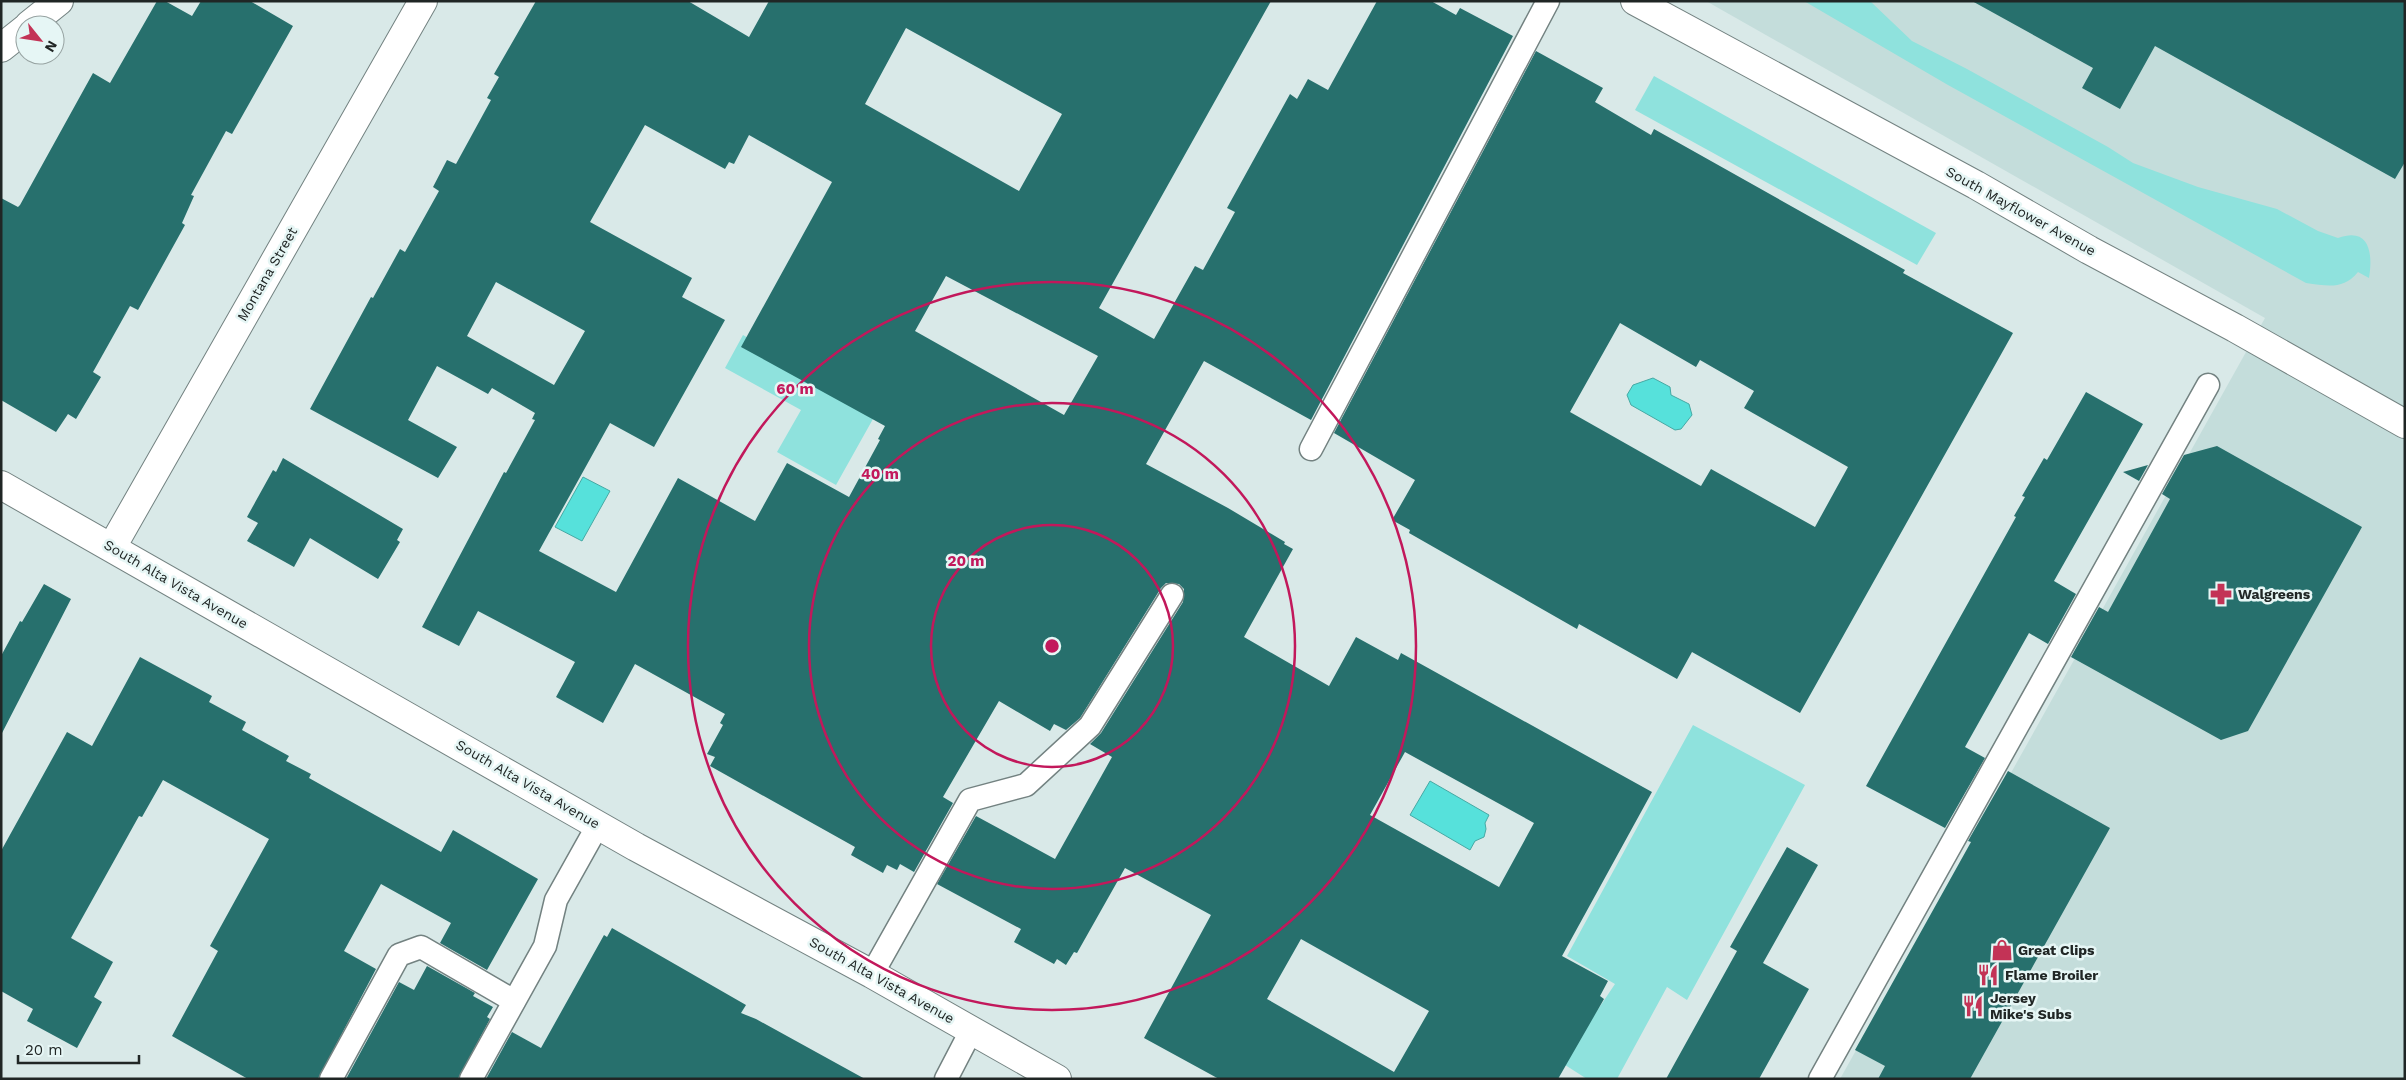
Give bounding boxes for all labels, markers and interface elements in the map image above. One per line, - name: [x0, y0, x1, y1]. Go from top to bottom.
- north arrow: [15, 15, 65, 65]
- text: N: [42, 38, 61, 55]
- street label: South Mayflower Avenue: [1943, 163, 2099, 259]
- street label: Montana Street: [234, 224, 300, 324]
- text: 60 m: [776, 380, 814, 398]
- text: 40 m: [861, 465, 899, 483]
- street label: South Alta Vista Avenue: [101, 536, 251, 632]
- text: 20 m: [947, 552, 985, 570]
- pharmacy icon: Walgreens: [2208, 581, 2234, 607]
- place label: Walgreens: [2238, 586, 2311, 602]
- centre of rings: [1043, 637, 1061, 655]
- street label: South Alta Vista Avenue: [453, 736, 603, 832]
- street label: South Alta Vista Avenue: [807, 933, 957, 1027]
- shop icon: Great Clips: [1989, 937, 2015, 963]
- place label: Great Clips: [2018, 942, 2095, 958]
- restaurant icon: Flame Broiler: [1975, 962, 2001, 988]
- place label: Flame Broiler: [2005, 967, 2098, 983]
- place label: Jersey Mike's Subs: [1990, 990, 2072, 1022]
- restaurant icon: Jersey Mike's Subs: [1960, 993, 1986, 1019]
- scale bar: [18, 1032, 139, 1064]
- text: 20 m: [25, 1041, 63, 1059]

